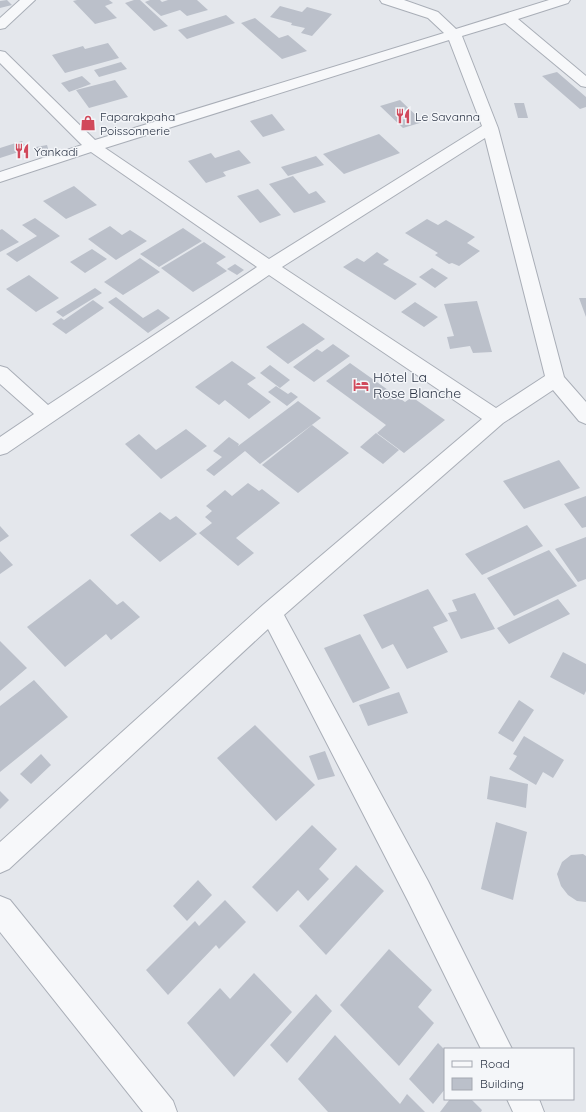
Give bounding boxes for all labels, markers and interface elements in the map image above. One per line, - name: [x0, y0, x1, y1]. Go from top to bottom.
- restaurant icon: Le Savanna: [394, 107, 412, 125]
- place label: Faparakpaha Poissonnerie: [100, 109, 175, 138]
- place label: Le Savanna: [415, 109, 480, 124]
- shop icon: Faparakpaha Poissonnerie: [79, 114, 97, 132]
- restaurant icon: Yankadi: [13, 142, 31, 160]
- place label: Yankadi: [34, 144, 78, 159]
- place label: Hôtel La Rose Blanche: [373, 368, 461, 402]
- hotel icon: Hôtel La Rose Blanche: [352, 376, 370, 394]
- legend: [444, 1048, 574, 1100]
- text: Road: [480, 1056, 510, 1071]
- text: Building: [480, 1076, 524, 1091]

